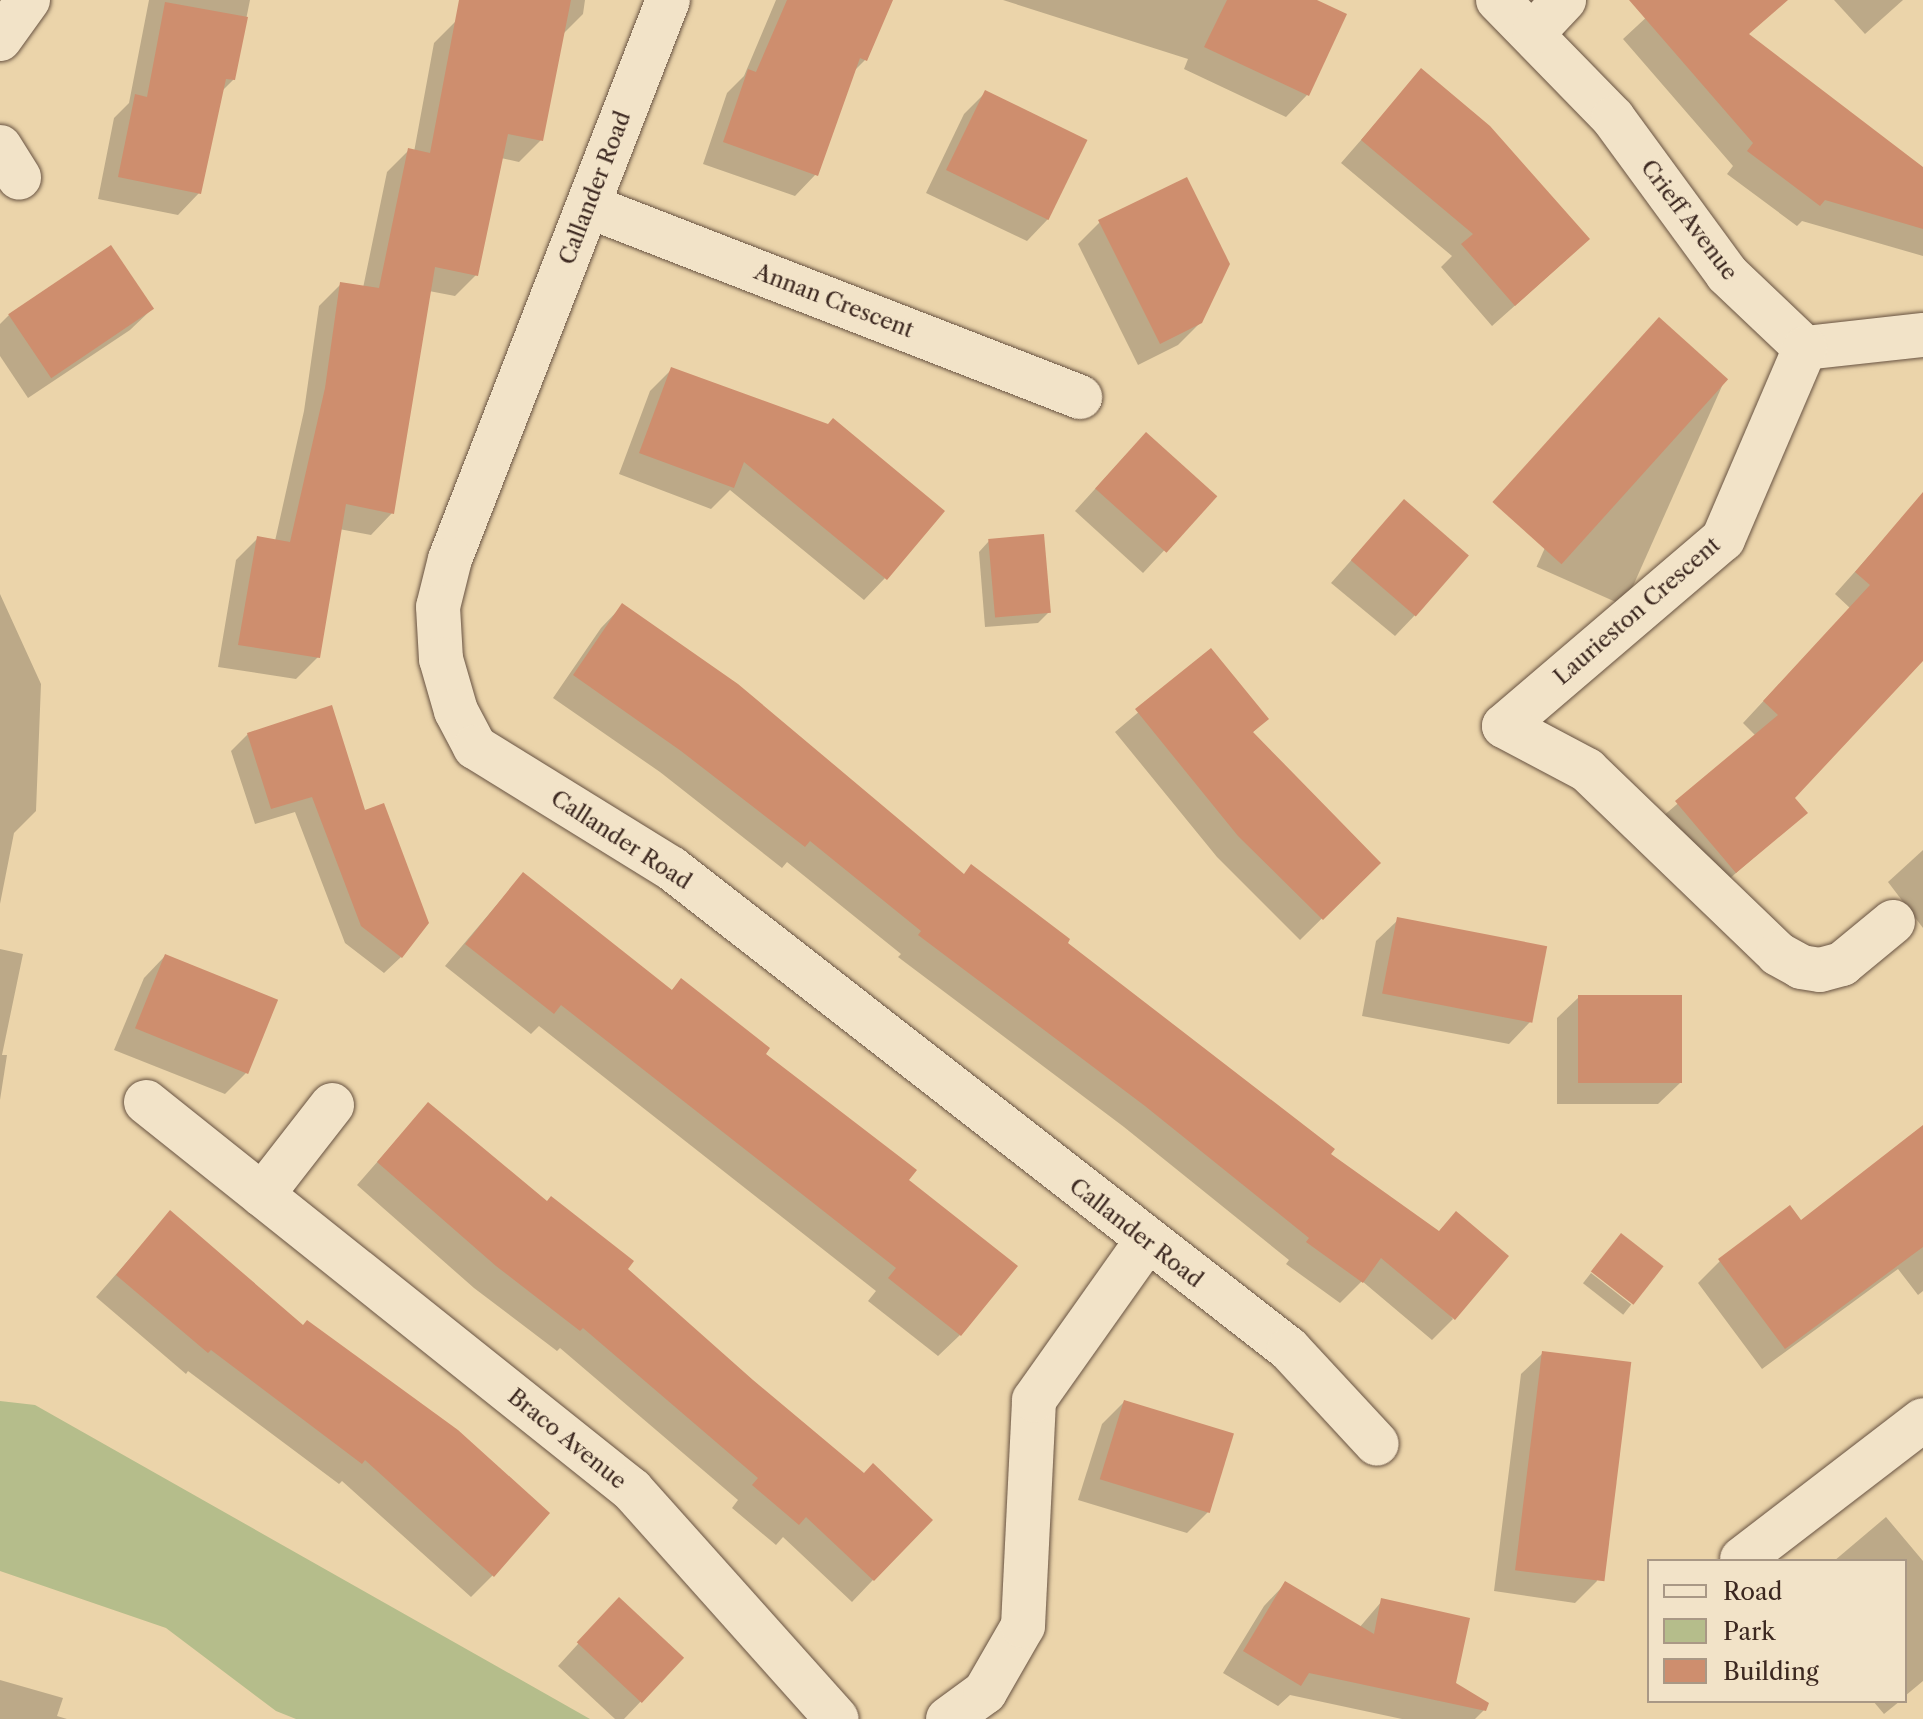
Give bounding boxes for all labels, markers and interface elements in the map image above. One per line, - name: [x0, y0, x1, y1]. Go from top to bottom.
- street label: Callander Road: [554, 108, 636, 268]
- street label: Crieff Avenue: [1635, 154, 1743, 286]
- street label: Annan Crescent: [751, 259, 917, 343]
- street label: Laurieston Crescent: [1549, 532, 1725, 690]
- street label: Callander Road: [546, 785, 696, 895]
- street label: Callander Road: [1064, 1173, 1208, 1293]
- street label: Braco Avenue: [502, 1383, 632, 1495]
- legend: [1647, 1559, 1907, 1703]
- text: Road: [1723, 1577, 1782, 1606]
- text: Park: [1723, 1617, 1775, 1646]
- text: Building: [1723, 1657, 1819, 1686]

